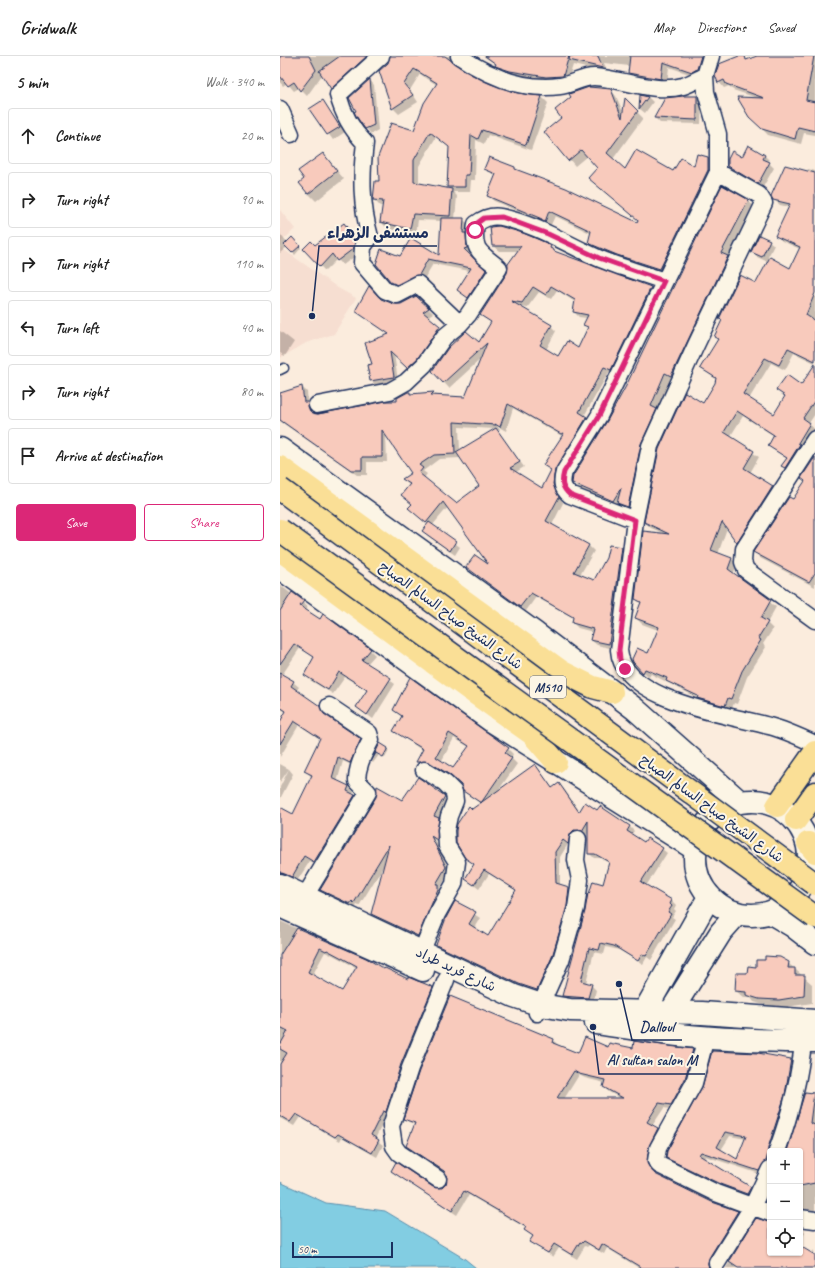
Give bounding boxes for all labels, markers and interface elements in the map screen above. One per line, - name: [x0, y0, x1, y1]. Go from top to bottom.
- text: Gridwalk: [20, 16, 76, 40]
- text: Map: [654, 19, 675, 36]
- text: Directions: [697, 19, 746, 36]
- text: Saved: [768, 19, 795, 36]
- text: 5 min: [16, 72, 48, 93]
- text: Walk · 340 m: [205, 74, 264, 90]
- icon: ahead: [17, 125, 39, 147]
- text: Continue: [55, 127, 100, 146]
- text: 20 m: [241, 128, 263, 144]
- icon: right: [17, 189, 39, 211]
- text: Turn right: [55, 191, 108, 210]
- text: 90 m: [241, 192, 263, 208]
- callout: مستشفى الزهراء: [319, 219, 437, 246]
- route start: [466, 221, 484, 239]
- text: مستشفى الزهراء: [327, 224, 429, 243]
- icon: right: [17, 253, 39, 275]
- text: Turn right: [55, 255, 108, 274]
- text: 110 m: [235, 256, 263, 272]
- icon: left: [17, 317, 39, 339]
- text: Turn left: [55, 319, 98, 338]
- text: 40 m: [241, 320, 263, 336]
- icon: right: [17, 381, 39, 403]
- text: Turn right: [55, 383, 108, 402]
- text: 80 m: [241, 384, 263, 400]
- icon: arrive: [17, 445, 39, 467]
- text: Arrive at destination: [55, 447, 162, 466]
- button: Save: [16, 504, 136, 541]
- button: Share: [144, 504, 264, 541]
- street label: شارع الشيخ صباح السالم الصباح: [375, 558, 526, 675]
- route end: [616, 660, 634, 678]
- road number: M510: [530, 676, 566, 698]
- street label: شارع الشيخ صباح السالم الصباح: [636, 751, 787, 868]
- street label: شارع فريد طراد: [413, 944, 498, 996]
- callout: Dalloul: [632, 1013, 682, 1040]
- text: Dalloul: [640, 1018, 678, 1037]
- callout: Al sultan salon M: [599, 1047, 705, 1074]
- text: Al sultan salon M: [607, 1051, 699, 1070]
- map controls: [767, 1148, 803, 1256]
- button: +: [767, 1148, 803, 1184]
- button: −: [767, 1184, 803, 1220]
- button: locate: [767, 1220, 803, 1256]
- scale bar: [292, 1240, 393, 1259]
- text: 50 m: [298, 1242, 317, 1256]

